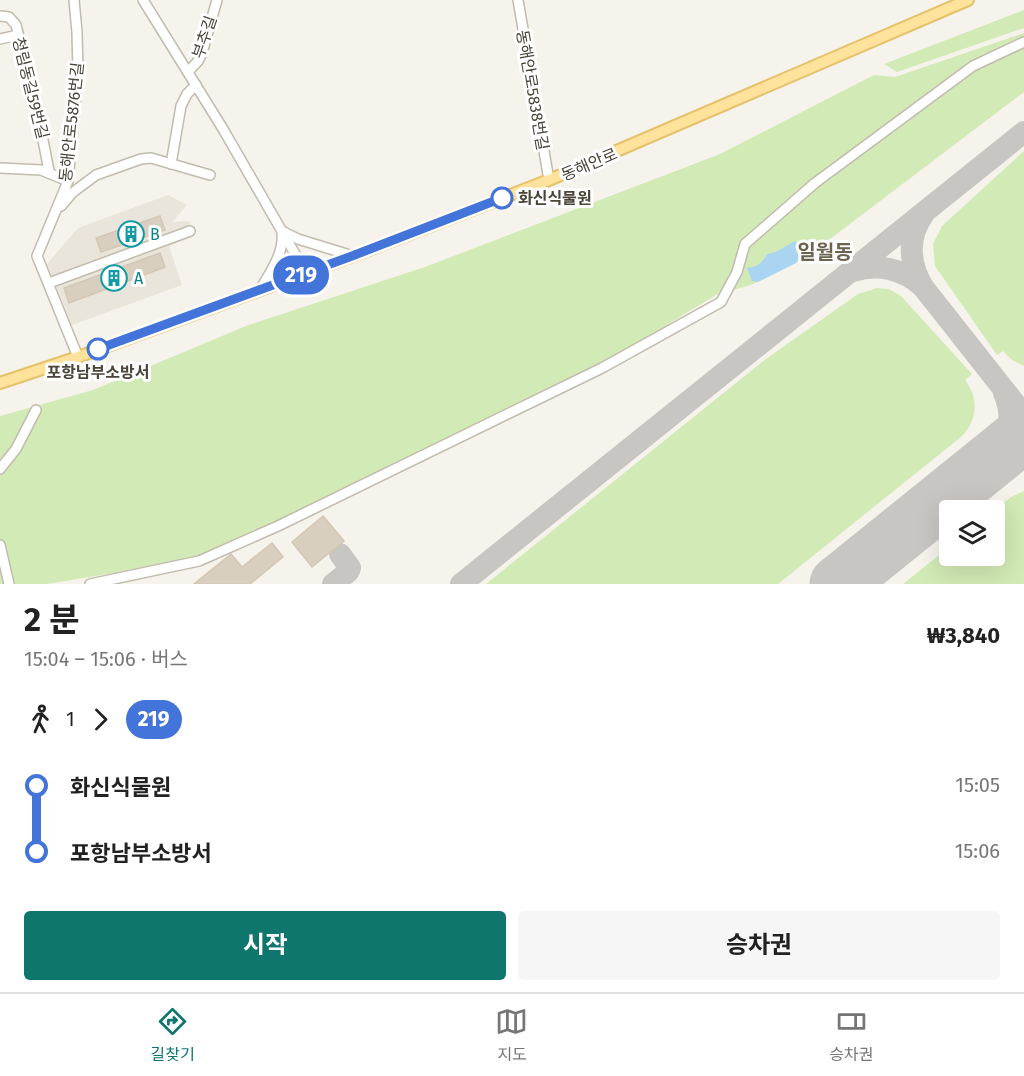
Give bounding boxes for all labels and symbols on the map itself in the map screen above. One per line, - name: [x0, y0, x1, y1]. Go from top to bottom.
- street label: 부추길: [188, 13, 221, 61]
- street label: 동해안로5838번길: [513, 28, 552, 152]
- street label: 청림동길59번길: [9, 35, 52, 141]
- street label: 동해안로5876번길: [56, 61, 87, 183]
- street label: 동해안로: [558, 144, 620, 185]
- marker: 화신식물원: [491, 187, 513, 209]
- place label: 화신식물원: [518, 189, 592, 208]
- building icon: B: [116, 219, 146, 249]
- place label: B: [150, 225, 160, 244]
- district label: 일월동: [797, 240, 853, 264]
- line badge: 219: [266, 256, 336, 294]
- building icon: A: [99, 263, 129, 293]
- place label: A: [134, 269, 144, 288]
- marker: 포항남부소방서: [87, 338, 109, 360]
- place label: 포항남부소방서: [46, 363, 150, 382]

